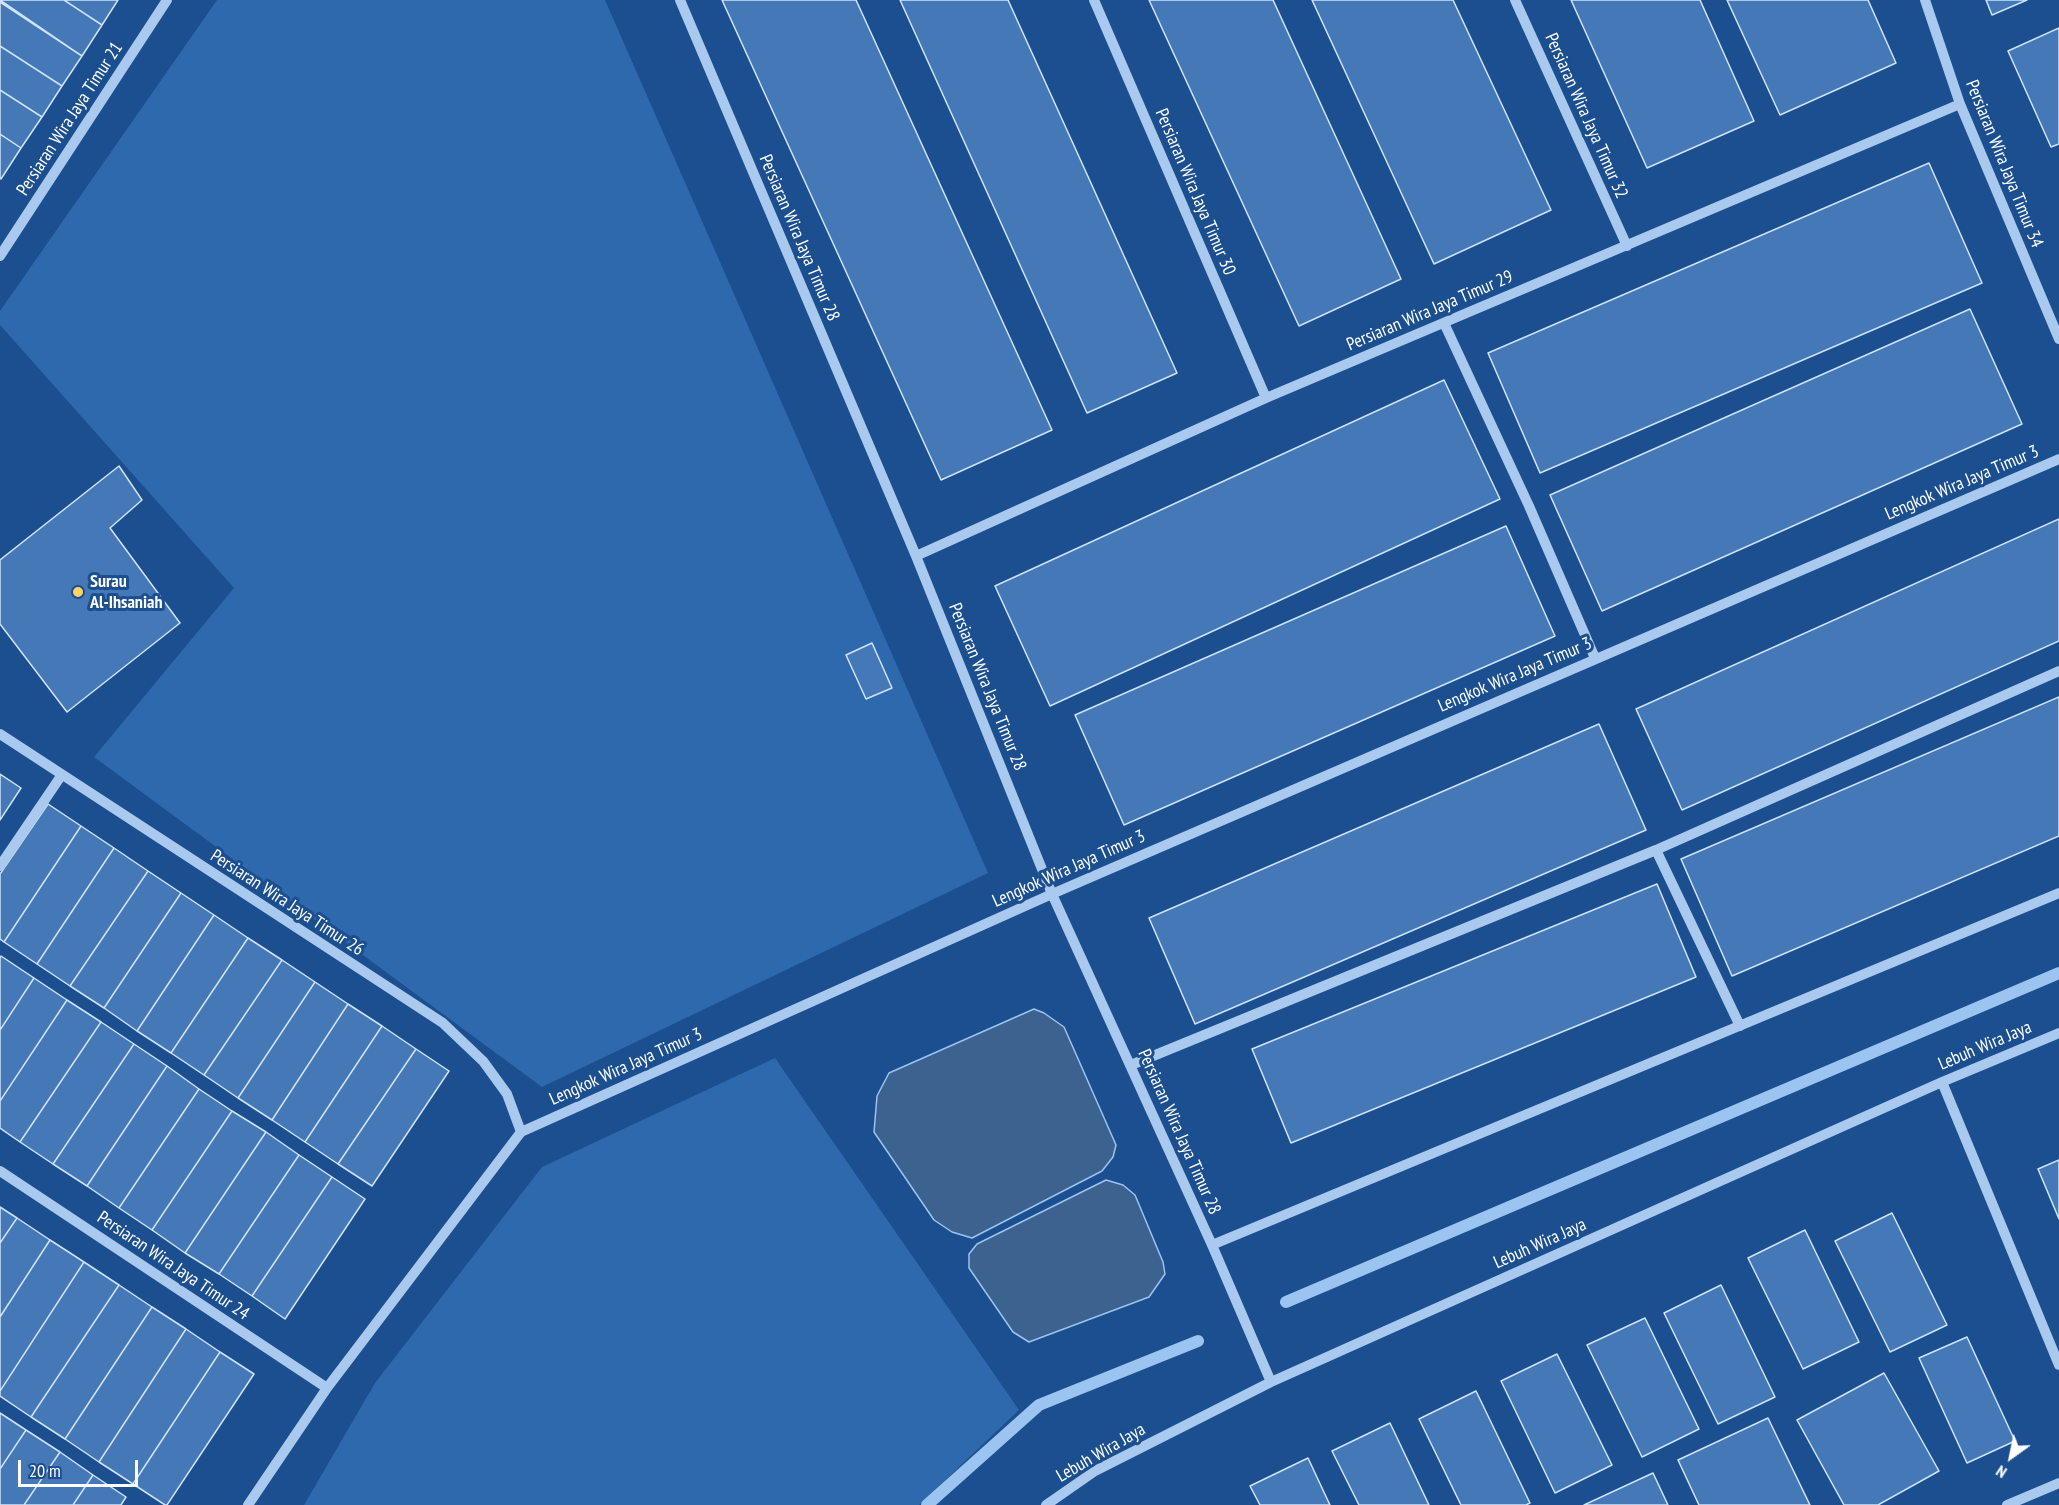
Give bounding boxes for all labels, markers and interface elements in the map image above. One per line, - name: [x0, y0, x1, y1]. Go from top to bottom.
- street label: Persiaran Wira Jaya Timur 32: [1540, 30, 1632, 202]
- street label: Persiaran Wira Jaya Timur 21: [12, 38, 128, 200]
- street label: Persiaran Wira Jaya Timur 34: [1961, 77, 2047, 251]
- street label: Persiaran Wira Jaya Timur 30: [1150, 106, 1240, 278]
- street label: Persiaran Wira Jaya Timur 28: [754, 152, 844, 324]
- street label: Persiaran Wira Jaya Timur 29: [1344, 266, 1516, 356]
- street label: Lengkok Wira Jaya Timur 3: [1882, 441, 2042, 525]
- place label: Surau Al-Ihsaniah: [90, 571, 163, 614]
- marker: Surau Al-Ihsaniah: [71, 585, 85, 599]
- street label: Persiaran Wira Jaya Timur 28: [944, 600, 1030, 774]
- street label: Lengkok Wira Jaya Timur 3: [1435, 633, 1595, 717]
- street label: Lengkok Wira Jaya Timur 3: [989, 826, 1149, 912]
- street label: Persiaran Wira Jaya Timur 26: [206, 845, 368, 961]
- street label: Lebuh Wira Jaya: [1935, 1017, 2035, 1075]
- street label: Lengkok Wira Jaya Timur 3: [546, 1024, 706, 1110]
- street label: Persiaran Wira Jaya Timur 28: [1133, 1046, 1225, 1218]
- street label: Persiaran Wira Jaya Timur 24: [93, 1207, 253, 1325]
- street label: Lebuh Wira Jaya: [1490, 1214, 1590, 1274]
- street label: Lebuh Wira Jaya: [1053, 1419, 1149, 1487]
- north arrow: [1981, 1427, 2041, 1487]
- scale bar: [21, 1448, 141, 1486]
- text: 20 m: [29, 1459, 61, 1482]
- text: N: [1992, 1461, 2010, 1483]

